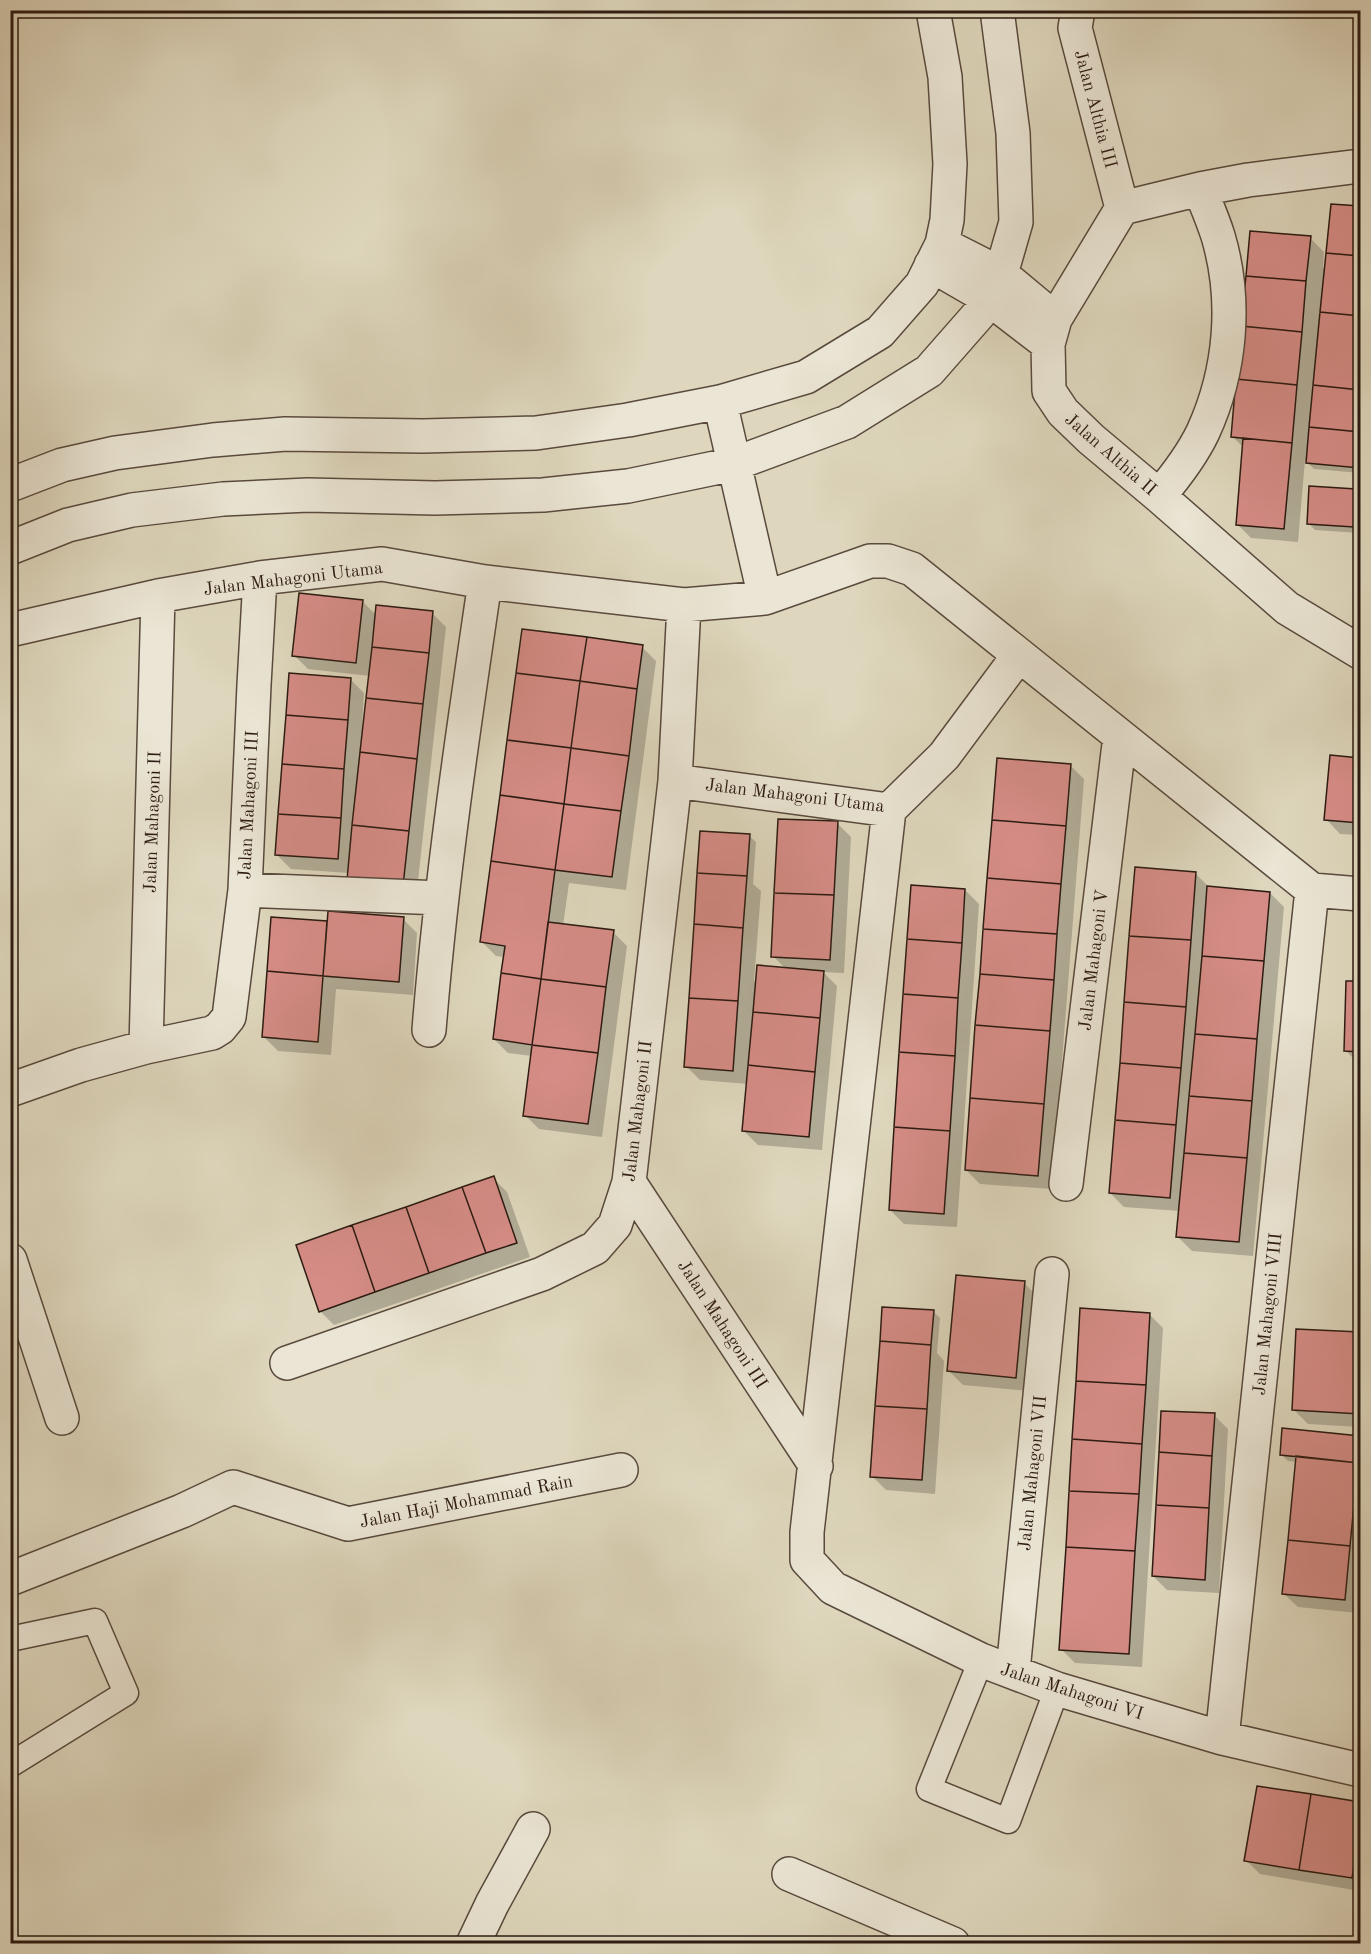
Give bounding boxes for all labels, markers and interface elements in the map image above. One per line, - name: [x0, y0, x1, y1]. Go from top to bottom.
- street label: Jalan Althia III: [1071, 48, 1120, 170]
- street label: Jalan Althia II: [1061, 410, 1160, 499]
- street label: Jalan Mahagoni Utama: [202, 559, 384, 599]
- street label: Jalan Mahagoni III: [236, 730, 262, 880]
- street label: Jalan Mahagoni II: [142, 751, 164, 893]
- street label: Jalan Mahagoni Utama: [704, 776, 886, 816]
- street label: Jalan Mahagoni V: [1076, 888, 1112, 1032]
- street label: Jalan Mahagoni II: [620, 1039, 656, 1183]
- street label: Jalan Mahagoni VIII: [1251, 1232, 1285, 1396]
- street label: Jalan Mahagoni III: [674, 1257, 770, 1392]
- street label: Jalan Mahagoni VII: [1016, 1395, 1050, 1552]
- street label: Jalan Haji Mohammad Rain: [358, 1472, 575, 1532]
- street label: Jalan Mahagoni VI: [998, 1660, 1145, 1724]

